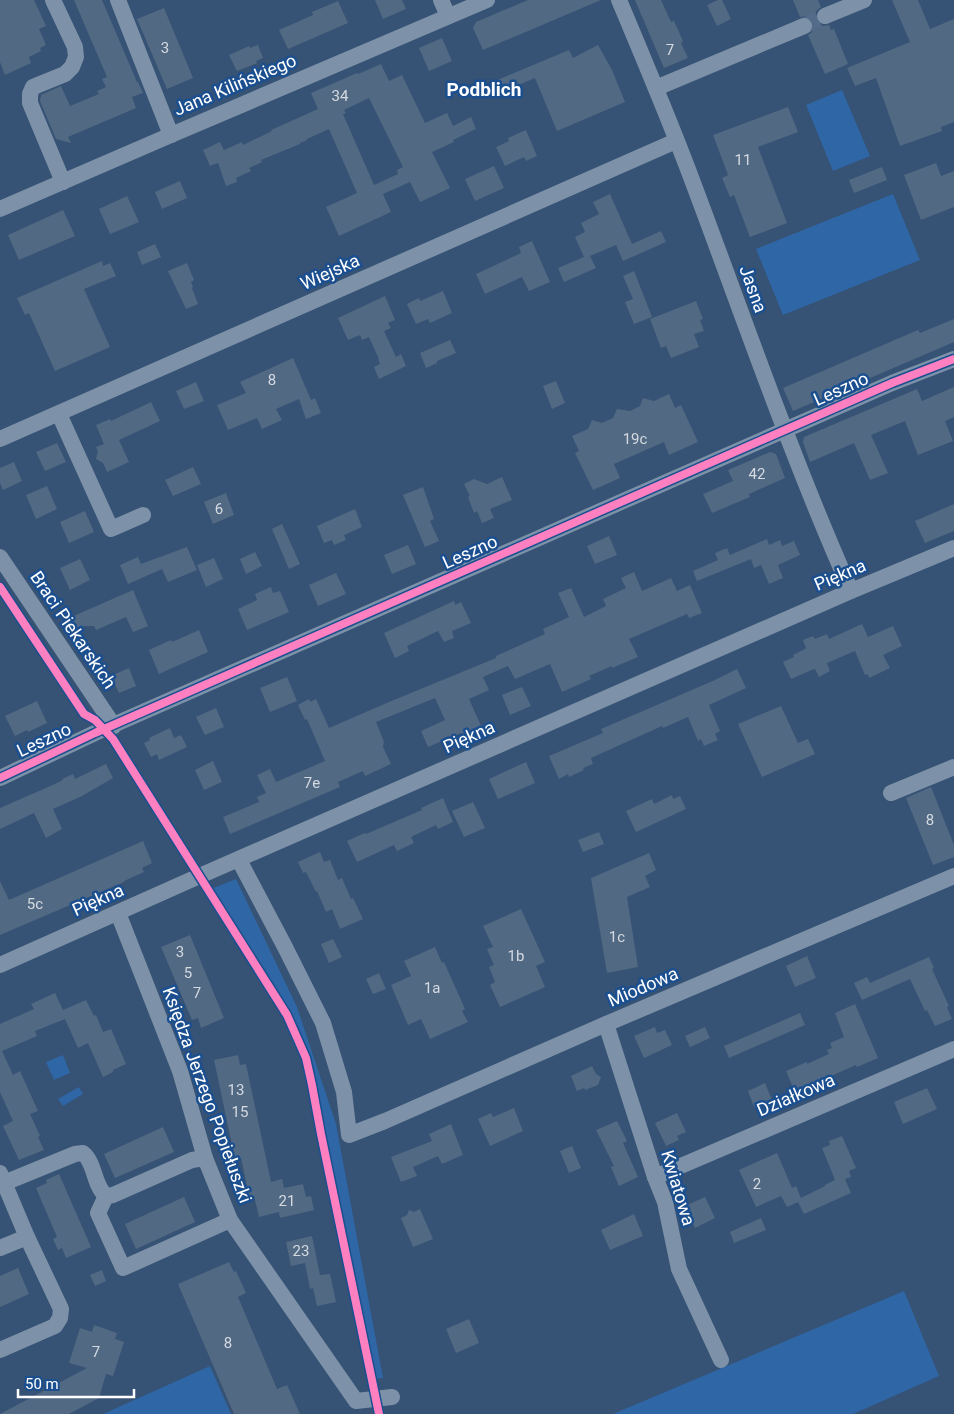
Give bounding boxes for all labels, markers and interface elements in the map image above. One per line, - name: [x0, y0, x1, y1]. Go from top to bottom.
- house number: 3: [161, 39, 169, 57]
- house number: 7: [666, 41, 674, 59]
- street label: Jana Kilińskiego: [170, 49, 299, 120]
- district label: Podblich: [447, 78, 521, 101]
- house number: 34: [332, 87, 349, 105]
- house number: 11: [735, 151, 751, 169]
- street label: Wiejska: [297, 249, 363, 294]
- street label: Jasna: [735, 262, 772, 315]
- street label: Leszno: [810, 367, 871, 410]
- house number: 8: [268, 371, 276, 389]
- house number: 19c: [623, 430, 648, 448]
- house number: 42: [749, 465, 765, 483]
- house number: 6: [215, 500, 223, 518]
- street label: Leszno: [439, 530, 500, 573]
- street label: Piękna: [811, 554, 869, 595]
- street label: Braci Piekarskich: [26, 567, 121, 693]
- street label: Piękna: [440, 716, 498, 757]
- street label: Leszno: [13, 718, 74, 761]
- house number: 7e: [304, 774, 320, 792]
- house number: 8: [926, 811, 934, 829]
- street label: Piękna: [69, 879, 127, 920]
- house number: 5c: [27, 895, 43, 913]
- house number: 1c: [609, 928, 625, 946]
- house number: 3: [176, 943, 184, 961]
- house number: 1b: [508, 947, 524, 965]
- street label: Miodowa: [605, 962, 681, 1011]
- house number: 5: [184, 964, 192, 982]
- house number: 1a: [424, 979, 440, 997]
- street label: Księdza Jerzego Popiełuszki: [159, 984, 256, 1206]
- house number: 7: [193, 984, 201, 1002]
- street label: Działkowa: [754, 1069, 838, 1120]
- house number: 13: [228, 1081, 244, 1099]
- house number: 15: [232, 1103, 248, 1121]
- street label: Kwiatowa: [657, 1148, 700, 1228]
- house number: 2: [753, 1175, 761, 1193]
- house number: 21: [279, 1192, 295, 1210]
- house number: 23: [293, 1242, 309, 1260]
- house number: 8: [224, 1334, 232, 1352]
- house number: 7: [92, 1343, 100, 1361]
- scale bar: [18, 1366, 134, 1398]
- text: 50 m: [25, 1375, 59, 1393]

